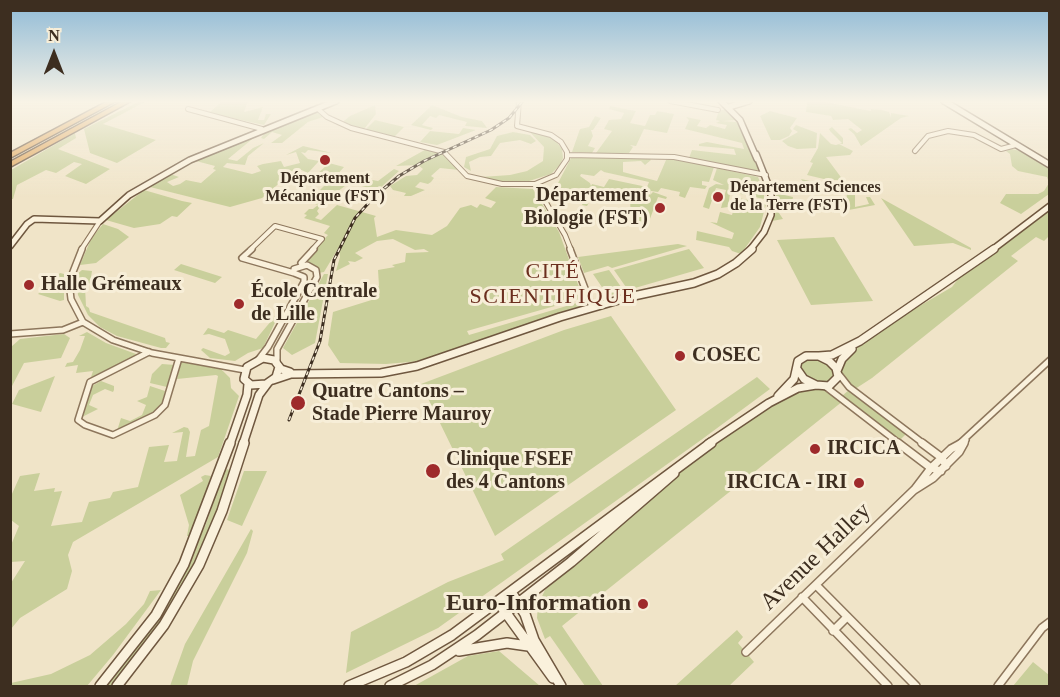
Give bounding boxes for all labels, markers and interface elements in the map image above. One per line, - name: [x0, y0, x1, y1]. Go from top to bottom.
- north arrow: [24, 24, 84, 84]
- text: N: [48, 27, 60, 44]
- marker: Département Mécanique (FST): [318, 153, 332, 167]
- place label: Département Mécanique (FST): [265, 169, 385, 207]
- place label: Département Sciences de la Terre (FST): [730, 178, 881, 216]
- place label: Département Biologie (FST): [524, 184, 648, 231]
- marker: Département Sciences de la Terre (FST): [711, 190, 725, 204]
- marker: Département Biologie (FST): [653, 201, 667, 215]
- district label: CITÉ SCIENTIFIQUE: [469, 259, 637, 310]
- place label: Halle Grémeaux: [41, 273, 182, 297]
- marker: Halle Grémeaux: [22, 278, 36, 292]
- place label: École Centrale de Lille: [251, 280, 377, 327]
- marker: École Centrale de Lille: [232, 297, 246, 311]
- place label: COSEC: [692, 344, 761, 368]
- marker: COSEC: [673, 349, 687, 363]
- place label: Quatre Cantons – Stade Pierre Mauroy: [312, 380, 491, 427]
- marker: Quatre Cantons – Stade Pierre Mauroy: [289, 394, 307, 412]
- place label: IRCICA: [827, 437, 900, 461]
- marker: IRCICA: [808, 442, 822, 456]
- place label: Clinique FSEF des 4 Cantons: [446, 448, 573, 495]
- marker: Clinique FSEF des 4 Cantons: [424, 462, 442, 480]
- place label: IRCICA - IRI: [727, 471, 847, 495]
- marker: IRCICA - IRI: [852, 476, 866, 490]
- street label: Avenue Halley: [755, 497, 877, 617]
- place label: Euro-Information: [446, 590, 631, 618]
- marker: Euro-Information: [636, 597, 650, 611]

